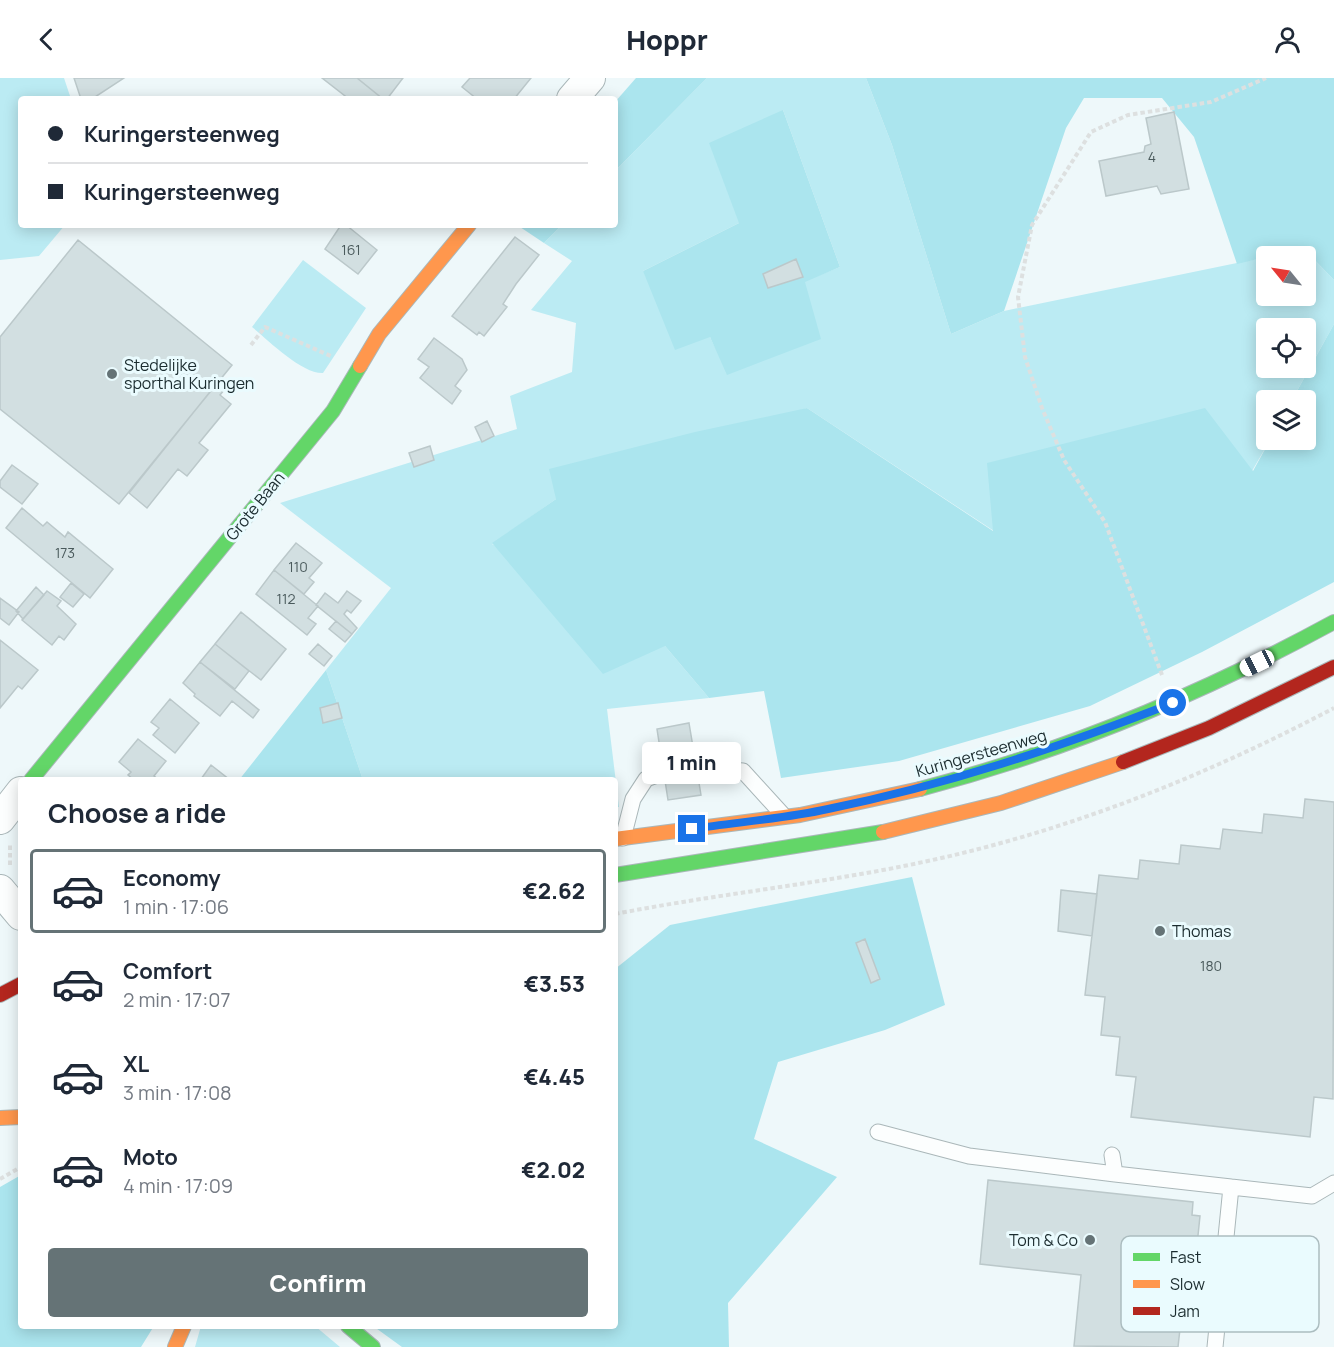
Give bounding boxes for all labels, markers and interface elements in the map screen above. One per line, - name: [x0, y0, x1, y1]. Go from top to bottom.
- text: Hoppr: [626, 21, 708, 58]
- icon: back: [30, 23, 63, 56]
- icon: person: [1271, 23, 1304, 56]
- text: Kuringersteenweg: [84, 119, 280, 149]
- house number: 4: [1148, 147, 1156, 166]
- text: Kuringersteenweg: [84, 177, 280, 207]
- house number: 161: [341, 240, 361, 259]
- north arrow: [1256, 246, 1316, 306]
- map controls: [1256, 246, 1316, 450]
- button: locate: [1256, 318, 1316, 378]
- place label: Stedelijke sporthal Kuringen: [124, 354, 254, 394]
- marker: Stedelijke sporthal Kuringen: [105, 367, 119, 381]
- button: layers: [1256, 390, 1316, 450]
- street label: Grote Baan: [221, 467, 289, 545]
- house number: 173: [55, 543, 75, 562]
- house number: 110: [288, 557, 308, 576]
- house number: 112: [277, 589, 295, 608]
- car: [1237, 647, 1277, 679]
- route start: [1159, 689, 1186, 716]
- street label: Kuringersteenweg: [913, 724, 1049, 782]
- callout: 1 min: [642, 742, 742, 784]
- text: 1 min: [666, 749, 717, 776]
- text: Choose a ride: [48, 794, 226, 831]
- route end: [678, 815, 705, 842]
- text: Economy: [123, 863, 221, 893]
- icon: car: [51, 864, 105, 918]
- text: €2.62: [522, 876, 585, 906]
- text: 1 min · 17:06: [123, 893, 229, 920]
- place label: Thomas: [1172, 920, 1231, 942]
- marker: Thomas: [1153, 924, 1167, 938]
- text: Comfort: [123, 956, 212, 986]
- house number: 180: [1200, 956, 1222, 975]
- icon: car: [51, 957, 105, 1011]
- text: €3.53: [524, 969, 585, 999]
- text: 2 min · 17:07: [123, 986, 231, 1013]
- text: XL: [123, 1049, 149, 1079]
- icon: car: [51, 1050, 105, 1104]
- text: €4.45: [524, 1062, 585, 1092]
- text: 3 min · 17:08: [123, 1079, 232, 1106]
- text: Moto: [123, 1142, 178, 1172]
- icon: car: [51, 1143, 105, 1197]
- text: €2.02: [521, 1155, 585, 1185]
- text: 4 min · 17:09: [123, 1172, 233, 1199]
- place label: Tom & Co: [1009, 1229, 1078, 1251]
- marker: Tom & Co: [1083, 1233, 1097, 1247]
- legend: [1121, 1236, 1319, 1332]
- text: Fast: [1170, 1246, 1201, 1268]
- button: Confirm: [48, 1248, 588, 1317]
- text: Slow: [1170, 1273, 1205, 1295]
- text: Jam: [1170, 1300, 1200, 1322]

